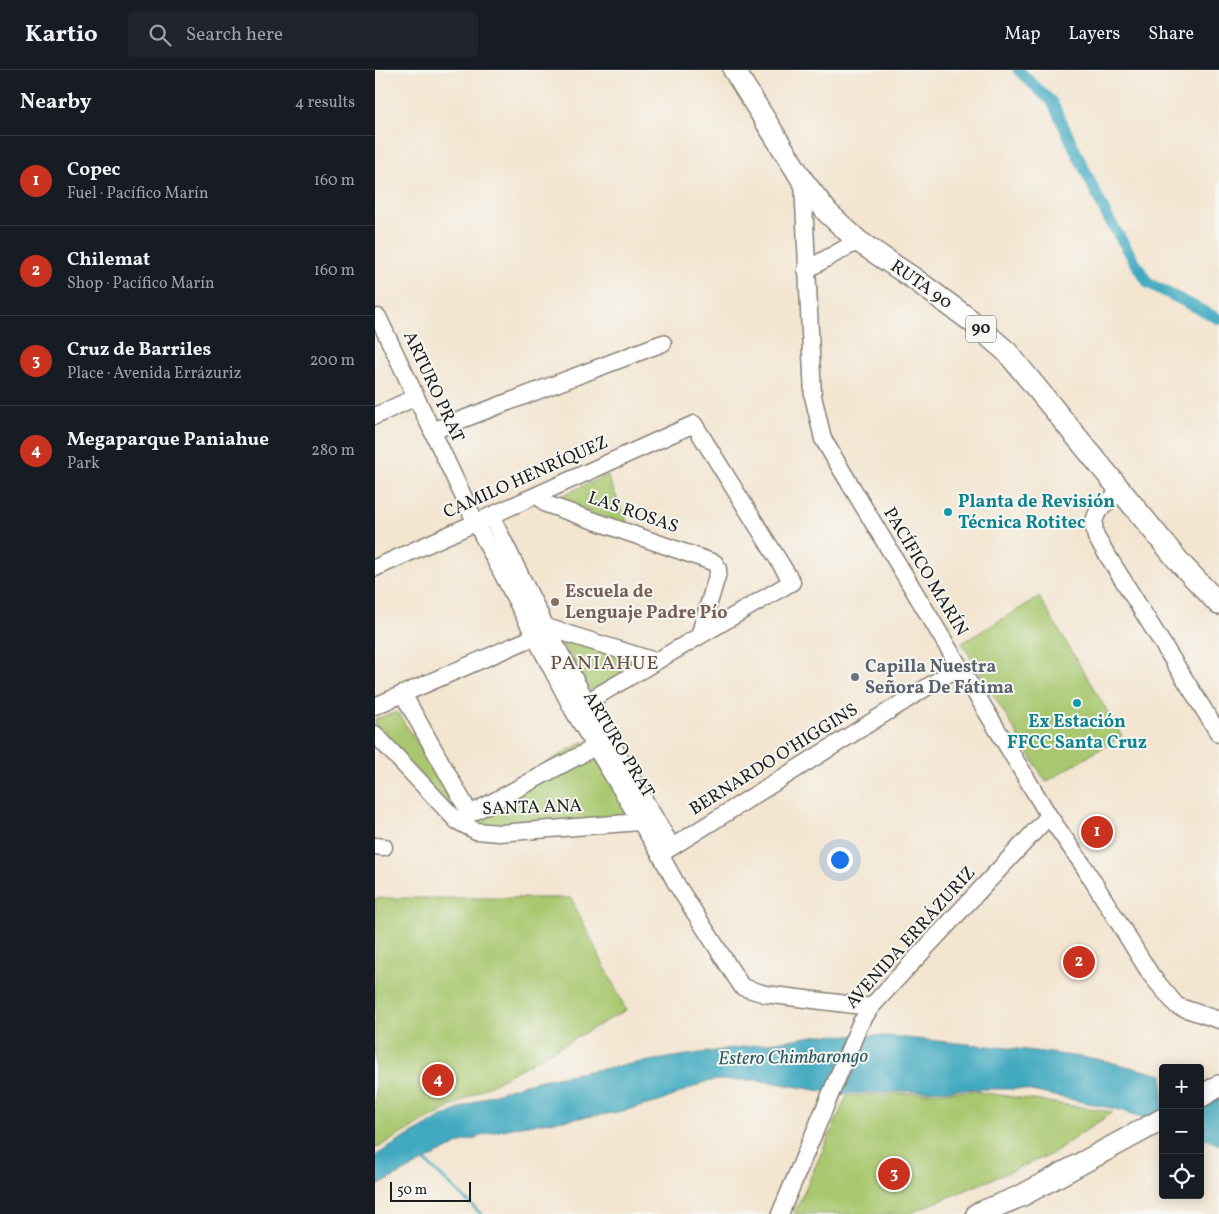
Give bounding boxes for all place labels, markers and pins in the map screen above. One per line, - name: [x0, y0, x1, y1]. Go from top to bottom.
- place label: Planta de Revisión Técnica Rotitec: [958, 490, 1115, 536]
- marker: Planta de Revisión Técnica Rotitec: [942, 506, 954, 518]
- place label: Escuela de Lenguaje Padre Pío: [565, 580, 727, 626]
- marker: Escuela de Lenguaje Padre Pío: [549, 596, 561, 608]
- place label: Capilla Nuestra Señora De Fátima: [865, 655, 1014, 701]
- marker: Capilla Nuestra Señora De Fátima: [849, 671, 861, 683]
- marker: Ex Estación FFCC Santa Cruz: [1071, 697, 1083, 709]
- place label: Ex Estación FFCC Santa Cruz: [1007, 710, 1147, 756]
- pin: 1: [1081, 813, 1113, 851]
- pin: 2: [1063, 943, 1095, 981]
- pin: 4: [422, 1061, 454, 1099]
- pin: 3: [878, 1155, 910, 1193]

